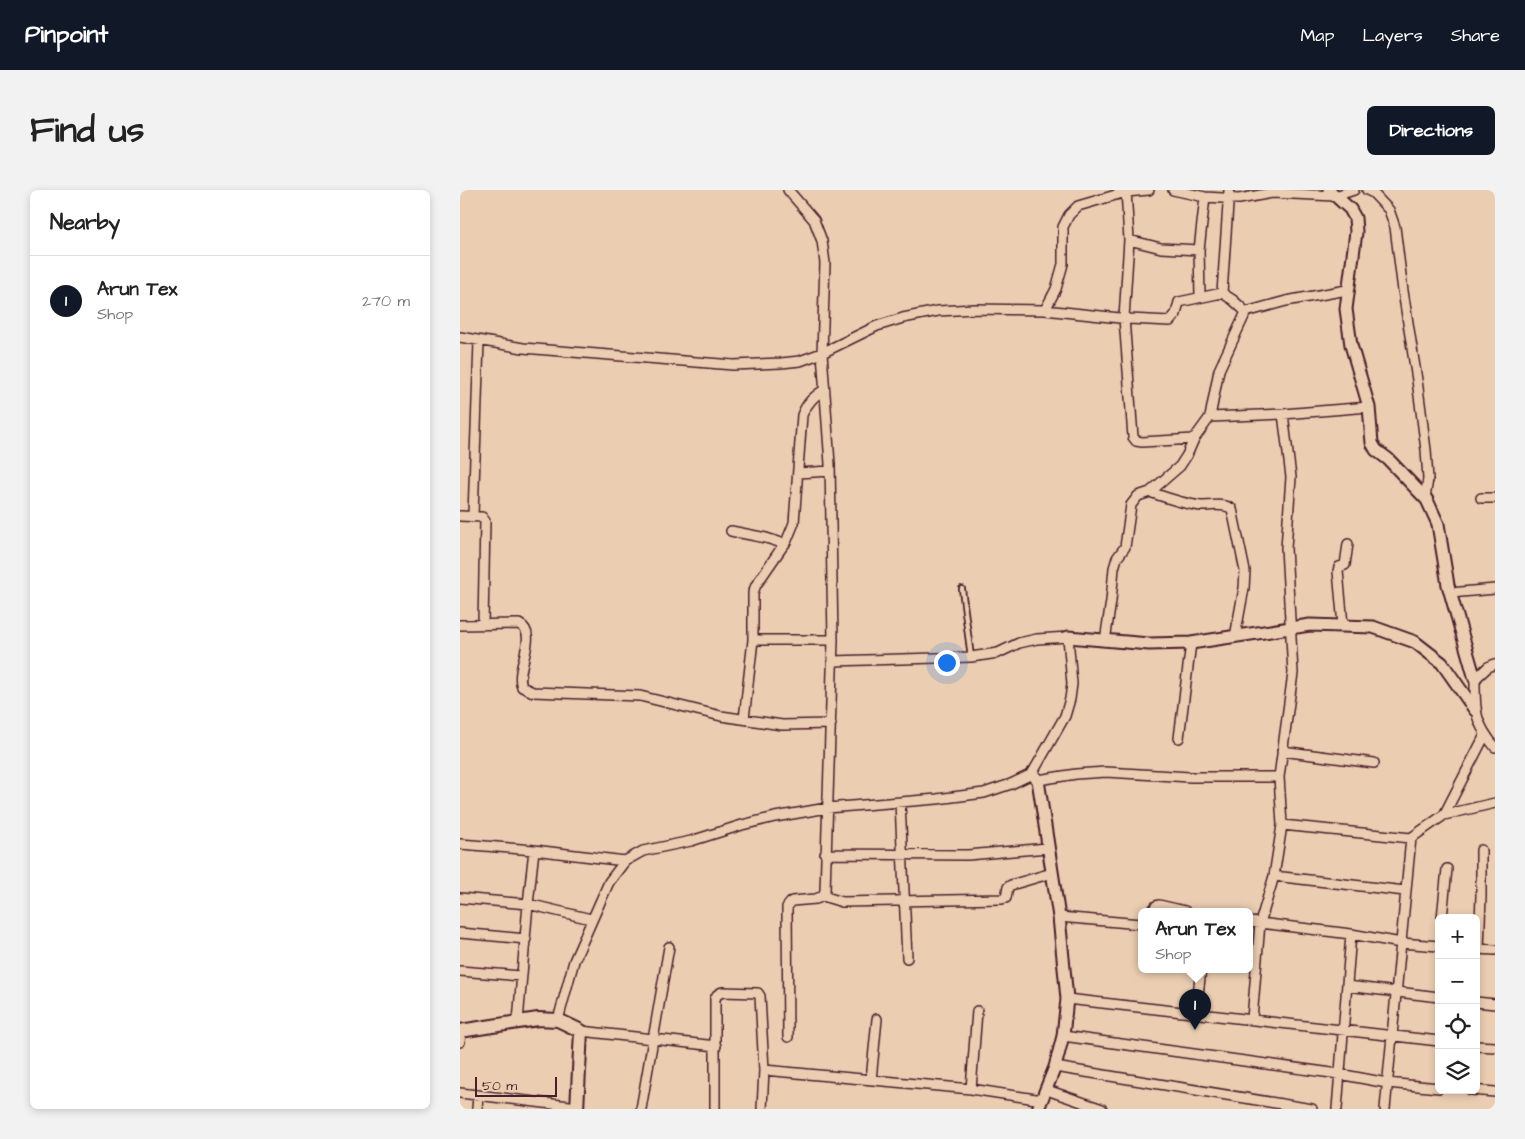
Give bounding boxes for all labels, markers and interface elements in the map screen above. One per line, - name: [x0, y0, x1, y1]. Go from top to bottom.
- text: Pinpoint: [25, 18, 108, 52]
- text: Map: [1300, 23, 1334, 48]
- text: Layers: [1362, 23, 1423, 48]
- text: Share: [1451, 23, 1500, 48]
- text: Find us: [30, 106, 144, 155]
- button: Directions: [1367, 106, 1495, 155]
- text: Nearby: [50, 208, 120, 237]
- text: Arun Tex: [97, 276, 177, 303]
- text: 1: [65, 290, 67, 312]
- text: 270 m: [362, 290, 410, 312]
- text: Shop: [97, 303, 133, 325]
- your location: [934, 650, 960, 676]
- popup: [1138, 908, 1253, 973]
- map controls: [1435, 914, 1480, 1094]
- button: +: [1435, 914, 1480, 959]
- text: Arun Tex: [1155, 916, 1236, 943]
- text: Shop: [1155, 943, 1191, 965]
- button: −: [1435, 959, 1480, 1004]
- pin: 1: [1179, 989, 1211, 1030]
- button: locate: [1435, 1004, 1480, 1049]
- button: layers: [1435, 1049, 1480, 1094]
- scale bar: [475, 1074, 558, 1097]
- text: 50 m: [482, 1076, 517, 1096]

